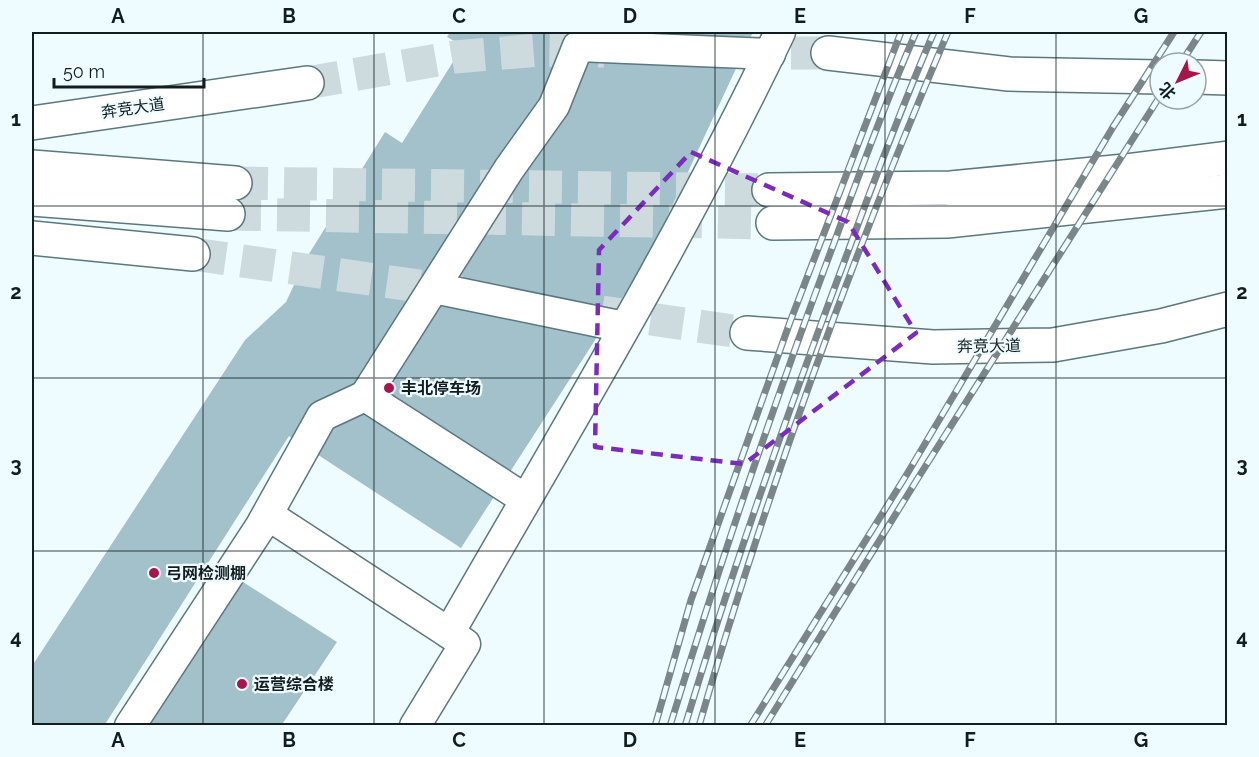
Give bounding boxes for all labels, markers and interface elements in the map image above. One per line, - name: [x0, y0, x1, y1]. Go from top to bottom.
- text: A: [111, 4, 125, 28]
- text: B: [282, 4, 296, 28]
- text: C: [452, 4, 466, 28]
- text: D: [623, 4, 637, 28]
- text: E: [794, 4, 806, 28]
- text: F: [964, 4, 976, 28]
- text: G: [1134, 4, 1148, 28]
- scale bar: [54, 51, 204, 89]
- north arrow: [1148, 51, 1208, 111]
- text: 50 m: [63, 61, 105, 82]
- text: 北: [1155, 79, 1180, 103]
- street label: 奔竞大道: [100, 94, 166, 122]
- text: 1: [11, 107, 21, 131]
- text: 1: [1237, 107, 1247, 131]
- text: 2: [10, 280, 22, 304]
- text: 2: [1236, 280, 1248, 304]
- street label: 奔竞大道: [957, 336, 1021, 356]
- place label: 丰北停车场: [401, 379, 481, 398]
- marker: 丰北停车场: [382, 381, 396, 395]
- text: 3: [10, 453, 22, 477]
- text: 3: [1236, 453, 1248, 477]
- place label: 弓网检测棚: [166, 564, 246, 583]
- marker: 弓网检测棚: [147, 566, 161, 580]
- text: 4: [10, 625, 22, 649]
- text: 4: [1236, 625, 1248, 649]
- place label: 运营综合楼: [254, 675, 334, 694]
- marker: 运营综合楼: [235, 677, 249, 691]
- text: A: [111, 728, 125, 752]
- text: B: [282, 728, 296, 752]
- text: C: [452, 728, 466, 752]
- text: D: [623, 728, 637, 752]
- text: E: [794, 728, 806, 752]
- text: F: [964, 728, 976, 752]
- text: G: [1134, 728, 1148, 752]

